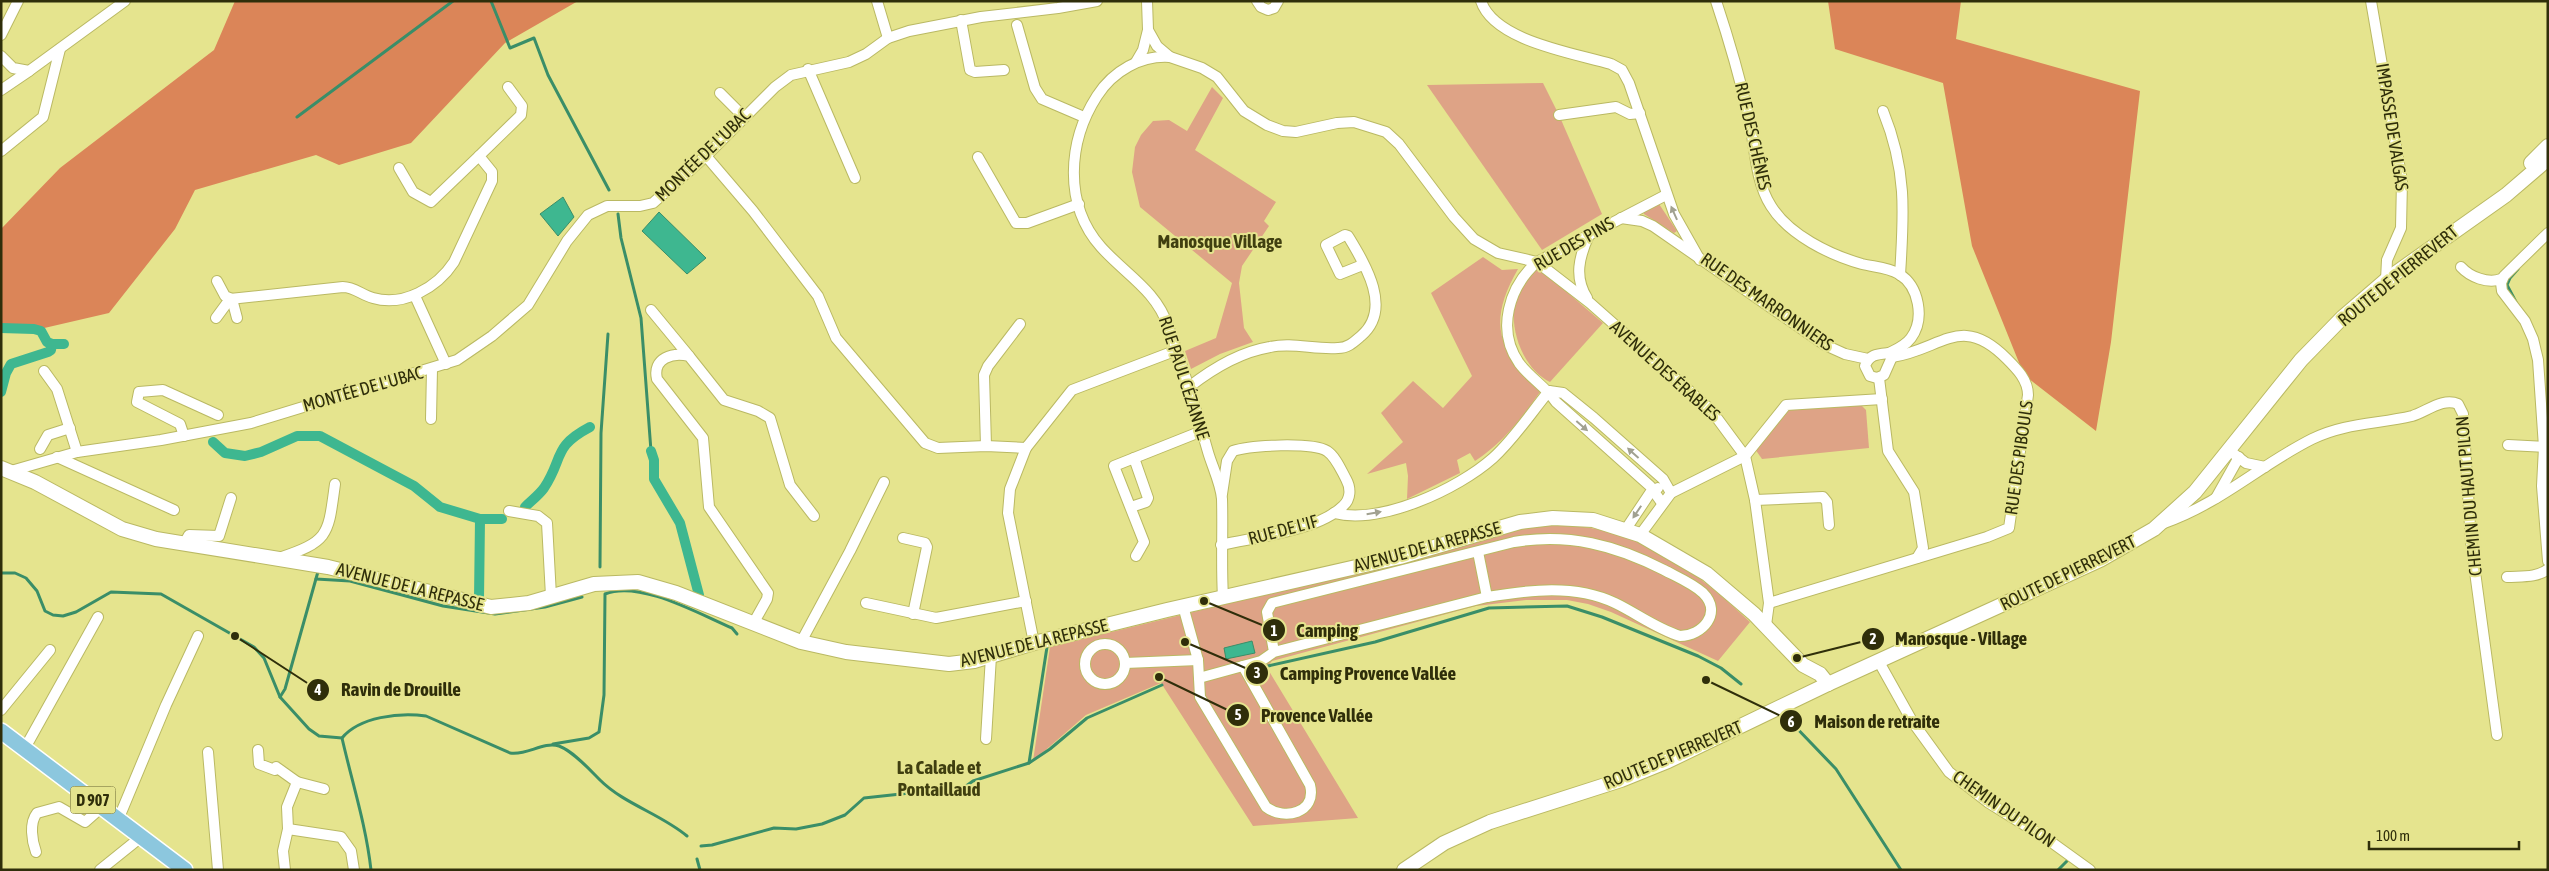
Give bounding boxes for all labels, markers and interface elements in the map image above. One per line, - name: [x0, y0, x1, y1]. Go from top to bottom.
- street label: IMPASSE DE VALGAS: [2372, 62, 2413, 193]
- street label: RUE DES CHÊNES: [1731, 80, 1776, 192]
- street label: MONTÉE DE L'UBAC: [651, 104, 755, 205]
- one-way arrow: [1669, 206, 1677, 220]
- street label: RUE DES PINS: [1530, 212, 1618, 275]
- street label: ROUTE DE PIERREVERT: [2333, 221, 2462, 330]
- district label: Manosque Village: [1158, 230, 1283, 252]
- street label: RUE DES MARRONNIERS: [1697, 248, 1838, 355]
- street label: RUE PAUL CÉZANNE: [1155, 314, 1214, 442]
- street label: AVENUE DES ÉRABLES: [1606, 316, 1725, 426]
- street label: MONTÉE DE L'UBAC: [300, 361, 425, 416]
- street label: RUE DES PIBOULS: [2000, 399, 2037, 516]
- street label: CHEMIN DU HAUT PILON: [2451, 415, 2486, 577]
- one-way arrow: [1575, 420, 1588, 431]
- one-way arrow: [1628, 447, 1640, 459]
- one-way arrow: [1633, 505, 1642, 518]
- one-way arrow: [1366, 509, 1382, 517]
- street label: RUE DE L'IF: [1246, 510, 1321, 549]
- street label: AVENUE DE LA REPASSE: [1351, 517, 1503, 576]
- street label: ROUTE DE PIERREVERT: [1997, 531, 2139, 615]
- street label: AVENUE DE LA REPASSE: [334, 558, 486, 615]
- callout: Camping: [1262, 613, 1368, 647]
- street label: AVENUE DE LA REPASSE: [958, 614, 1110, 671]
- text: Camping: [1296, 619, 1359, 641]
- text: 1: [1270, 622, 1278, 639]
- callout: Manosque - Village: [1860, 622, 2037, 656]
- text: Manosque - Village: [1895, 627, 2027, 649]
- text: 2: [1869, 630, 1877, 647]
- callout: Camping Provence Vallée: [1245, 656, 1466, 690]
- text: Camping Provence Vallée: [1280, 662, 1457, 684]
- text: 3: [1253, 664, 1261, 681]
- callout: Ravin de Drouille: [306, 673, 470, 707]
- text: Ravin de Drouille: [341, 678, 461, 700]
- text: 4: [313, 681, 322, 698]
- callout: Provence Vallée: [1226, 698, 1383, 732]
- text: Provence Vallée: [1261, 704, 1373, 726]
- callout: Maison de retraite: [1779, 704, 1950, 738]
- text: 5: [1234, 706, 1242, 723]
- text: Maison de retraite: [1814, 710, 1940, 732]
- text: 6: [1787, 713, 1795, 730]
- street label: ROUTE DE PIERREVERT: [1600, 716, 1745, 793]
- district label: La Calade et Pontaillaud: [897, 756, 982, 800]
- street label: CHEMIN DU PILON: [1949, 765, 2060, 852]
- road number: D 907: [70, 786, 116, 814]
- scale bar: [2369, 818, 2519, 850]
- text: 100 m: [2376, 827, 2410, 844]

